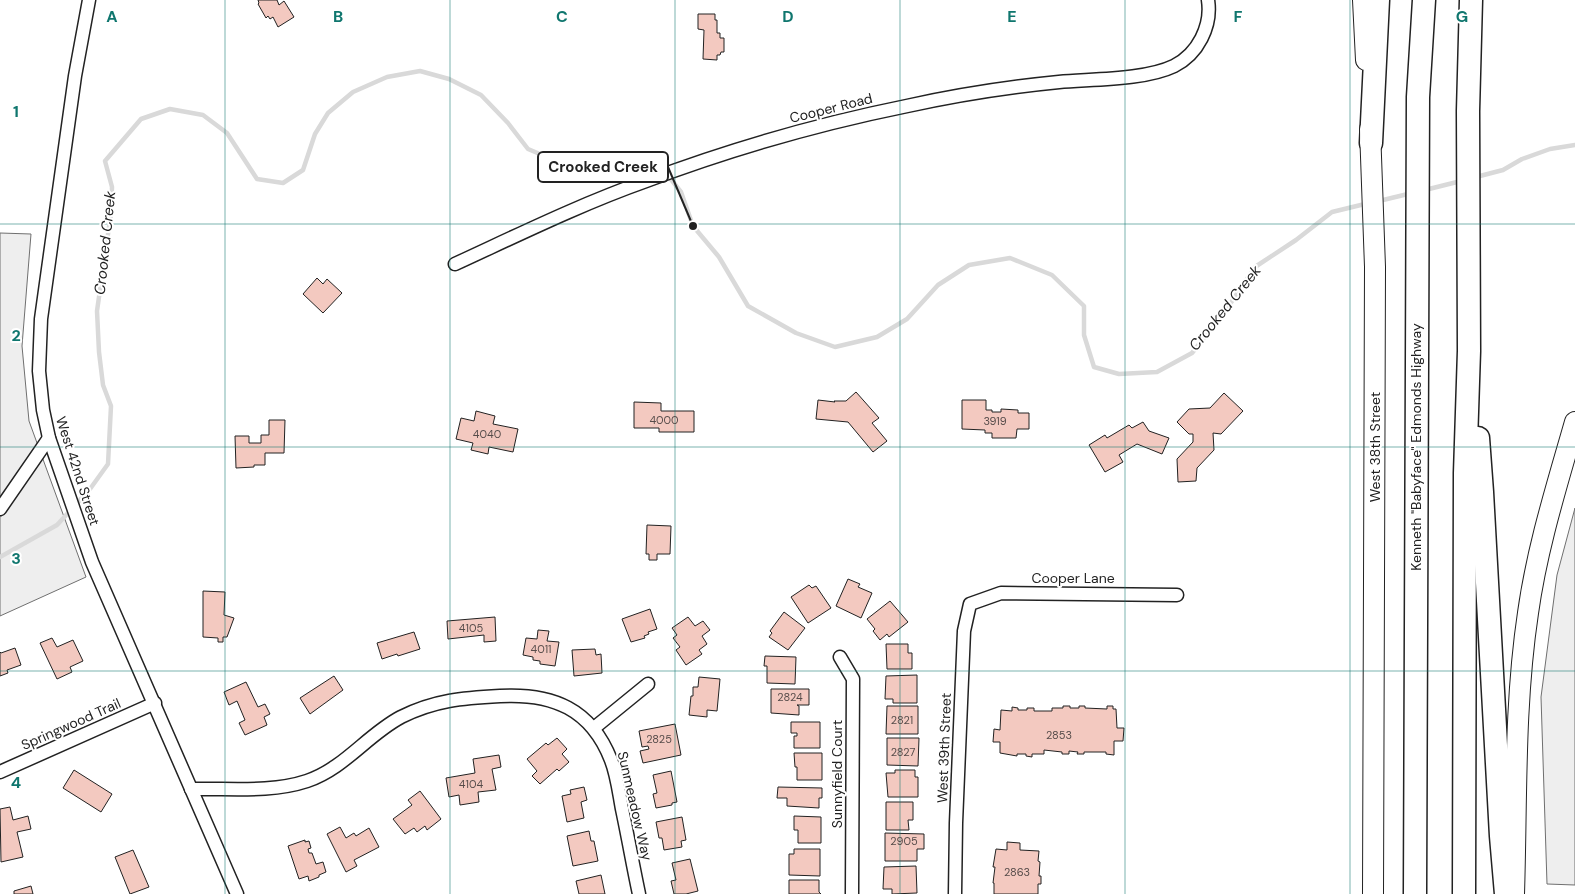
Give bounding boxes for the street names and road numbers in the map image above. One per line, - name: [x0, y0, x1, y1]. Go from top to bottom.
- street label: Cooper Road: [788, 89, 874, 127]
- street label: Kenneth "Babyface" Edmonds Highway: [1407, 323, 1425, 571]
- street label: West 38th Street: [1366, 392, 1384, 502]
- street label: West 42nd Street: [52, 414, 104, 528]
- street label: Cooper Lane: [1031, 569, 1115, 587]
- street label: West 39th Street: [933, 693, 955, 803]
- street label: Springwood Trail: [18, 694, 124, 754]
- street label: Sunnyfield Court: [828, 720, 846, 828]
- street label: Sunmeadow Way: [614, 750, 656, 863]

